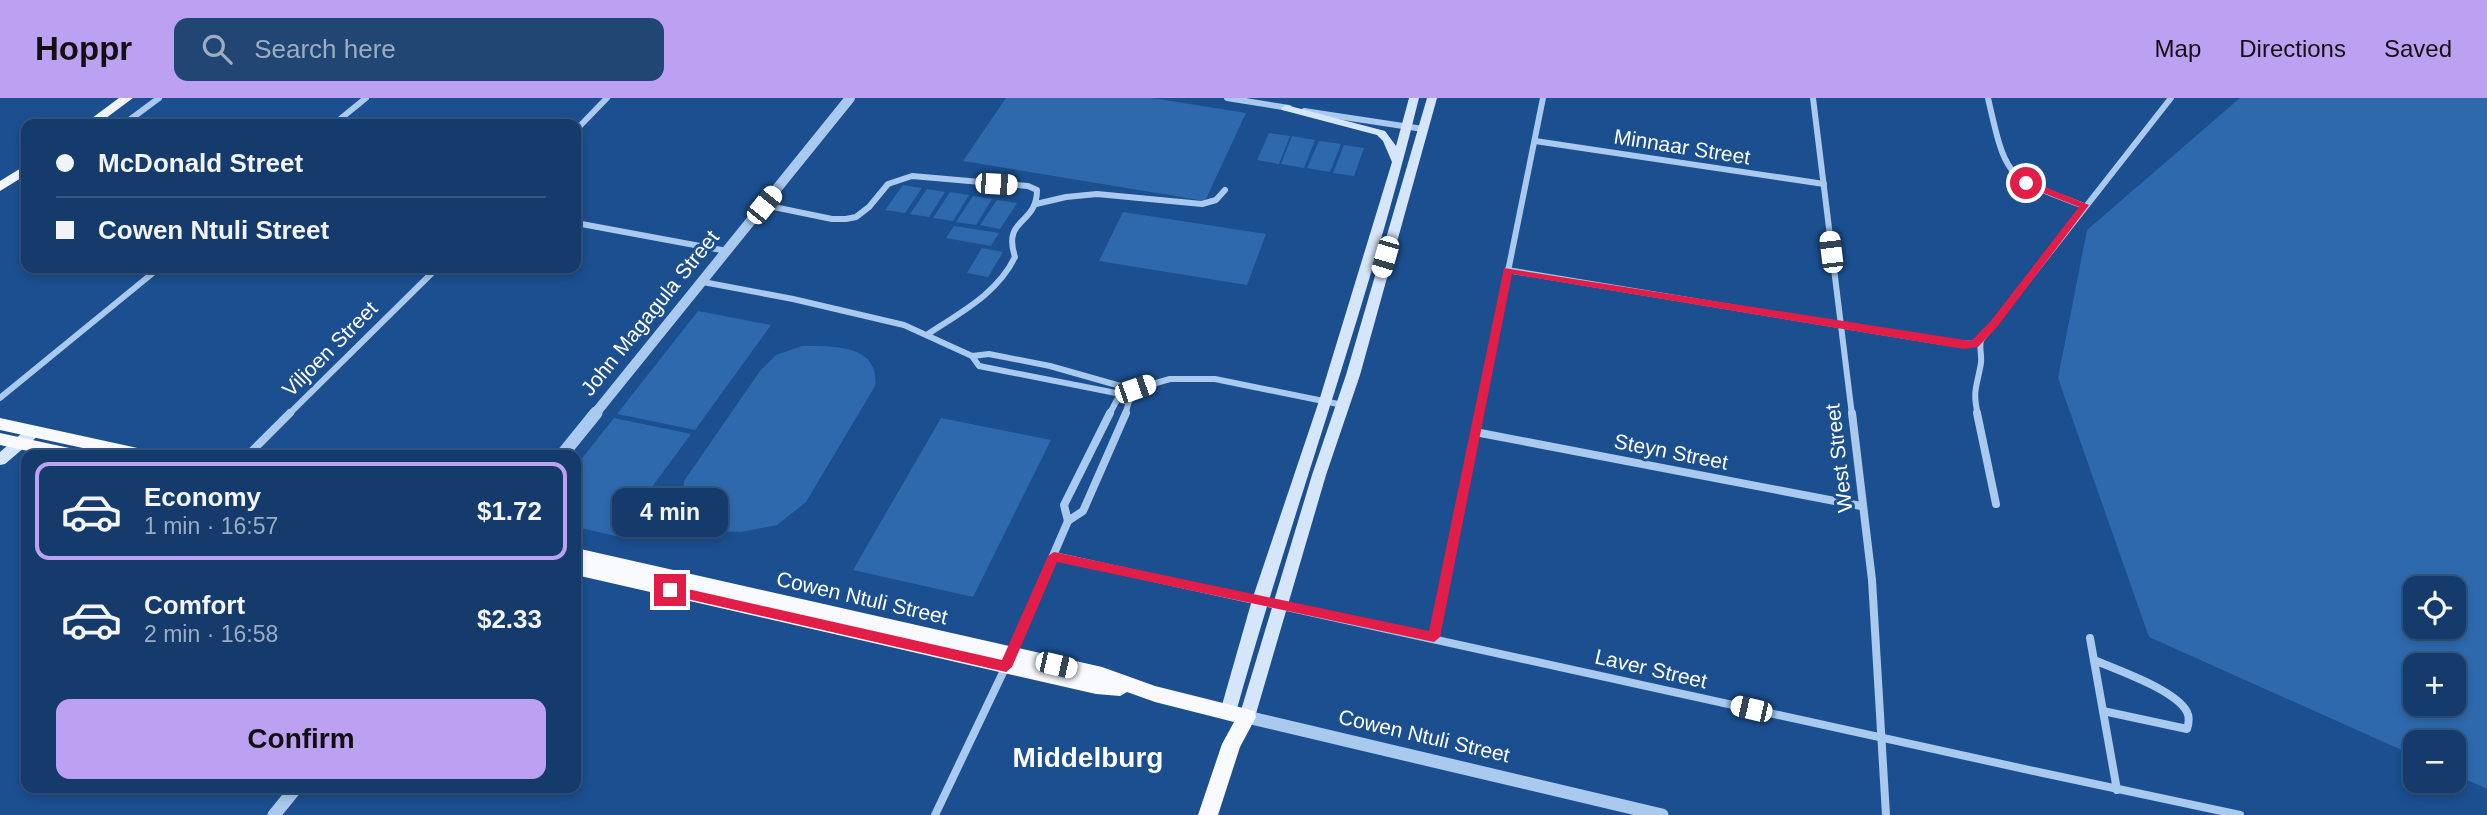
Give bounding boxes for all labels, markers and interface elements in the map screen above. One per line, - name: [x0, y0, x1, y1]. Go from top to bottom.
- search box: [174, 18, 664, 81]
- text: Hoppr: [35, 30, 132, 67]
- icon: search: [198, 30, 236, 68]
- text: Search here: [254, 34, 396, 64]
- text: Map: [2155, 35, 2201, 62]
- text: Directions: [2239, 35, 2346, 62]
- text: Saved: [2384, 35, 2452, 62]
- street label: Minnaar Street: [1612, 124, 1752, 169]
- text: McDonald Street: [98, 148, 303, 178]
- route start: [2010, 167, 2042, 199]
- car: [975, 172, 1018, 196]
- car: [743, 182, 786, 228]
- text: Cowen Ntuli Street: [98, 215, 329, 245]
- street label: John Magagula Street: [576, 225, 723, 400]
- car: [1819, 230, 1844, 274]
- car: [1370, 234, 1401, 280]
- street label: Viljoen Street: [277, 296, 382, 401]
- car: [1112, 372, 1159, 406]
- street label: West Street: [1820, 402, 1857, 514]
- street label: Steyn Street: [1612, 429, 1730, 474]
- icon: car: [60, 480, 123, 543]
- text: Economy: [144, 482, 261, 512]
- callout: 4 min: [612, 489, 728, 538]
- text: $1.72: [477, 496, 542, 526]
- text: 4 min: [640, 499, 700, 525]
- text: 1 min · 16:57: [144, 513, 278, 539]
- street label: Cowen Ntuli Street: [774, 567, 950, 628]
- route end: [654, 574, 686, 606]
- map controls: [2403, 576, 2466, 793]
- button: locate: [2403, 576, 2466, 639]
- icon: car: [60, 588, 123, 651]
- text: Comfort: [144, 590, 245, 620]
- text: $2.33: [477, 604, 542, 634]
- text: 2 min · 16:58: [144, 621, 278, 647]
- street label: Laver Street: [1593, 644, 1710, 693]
- car: [1034, 650, 1079, 680]
- button: +: [2403, 653, 2466, 716]
- car: [1729, 694, 1774, 724]
- button: Confirm: [56, 699, 546, 779]
- street label: Cowen Ntuli Street: [1336, 705, 1512, 766]
- button: −: [2403, 730, 2466, 793]
- district label: Middelburg: [1013, 742, 1163, 773]

